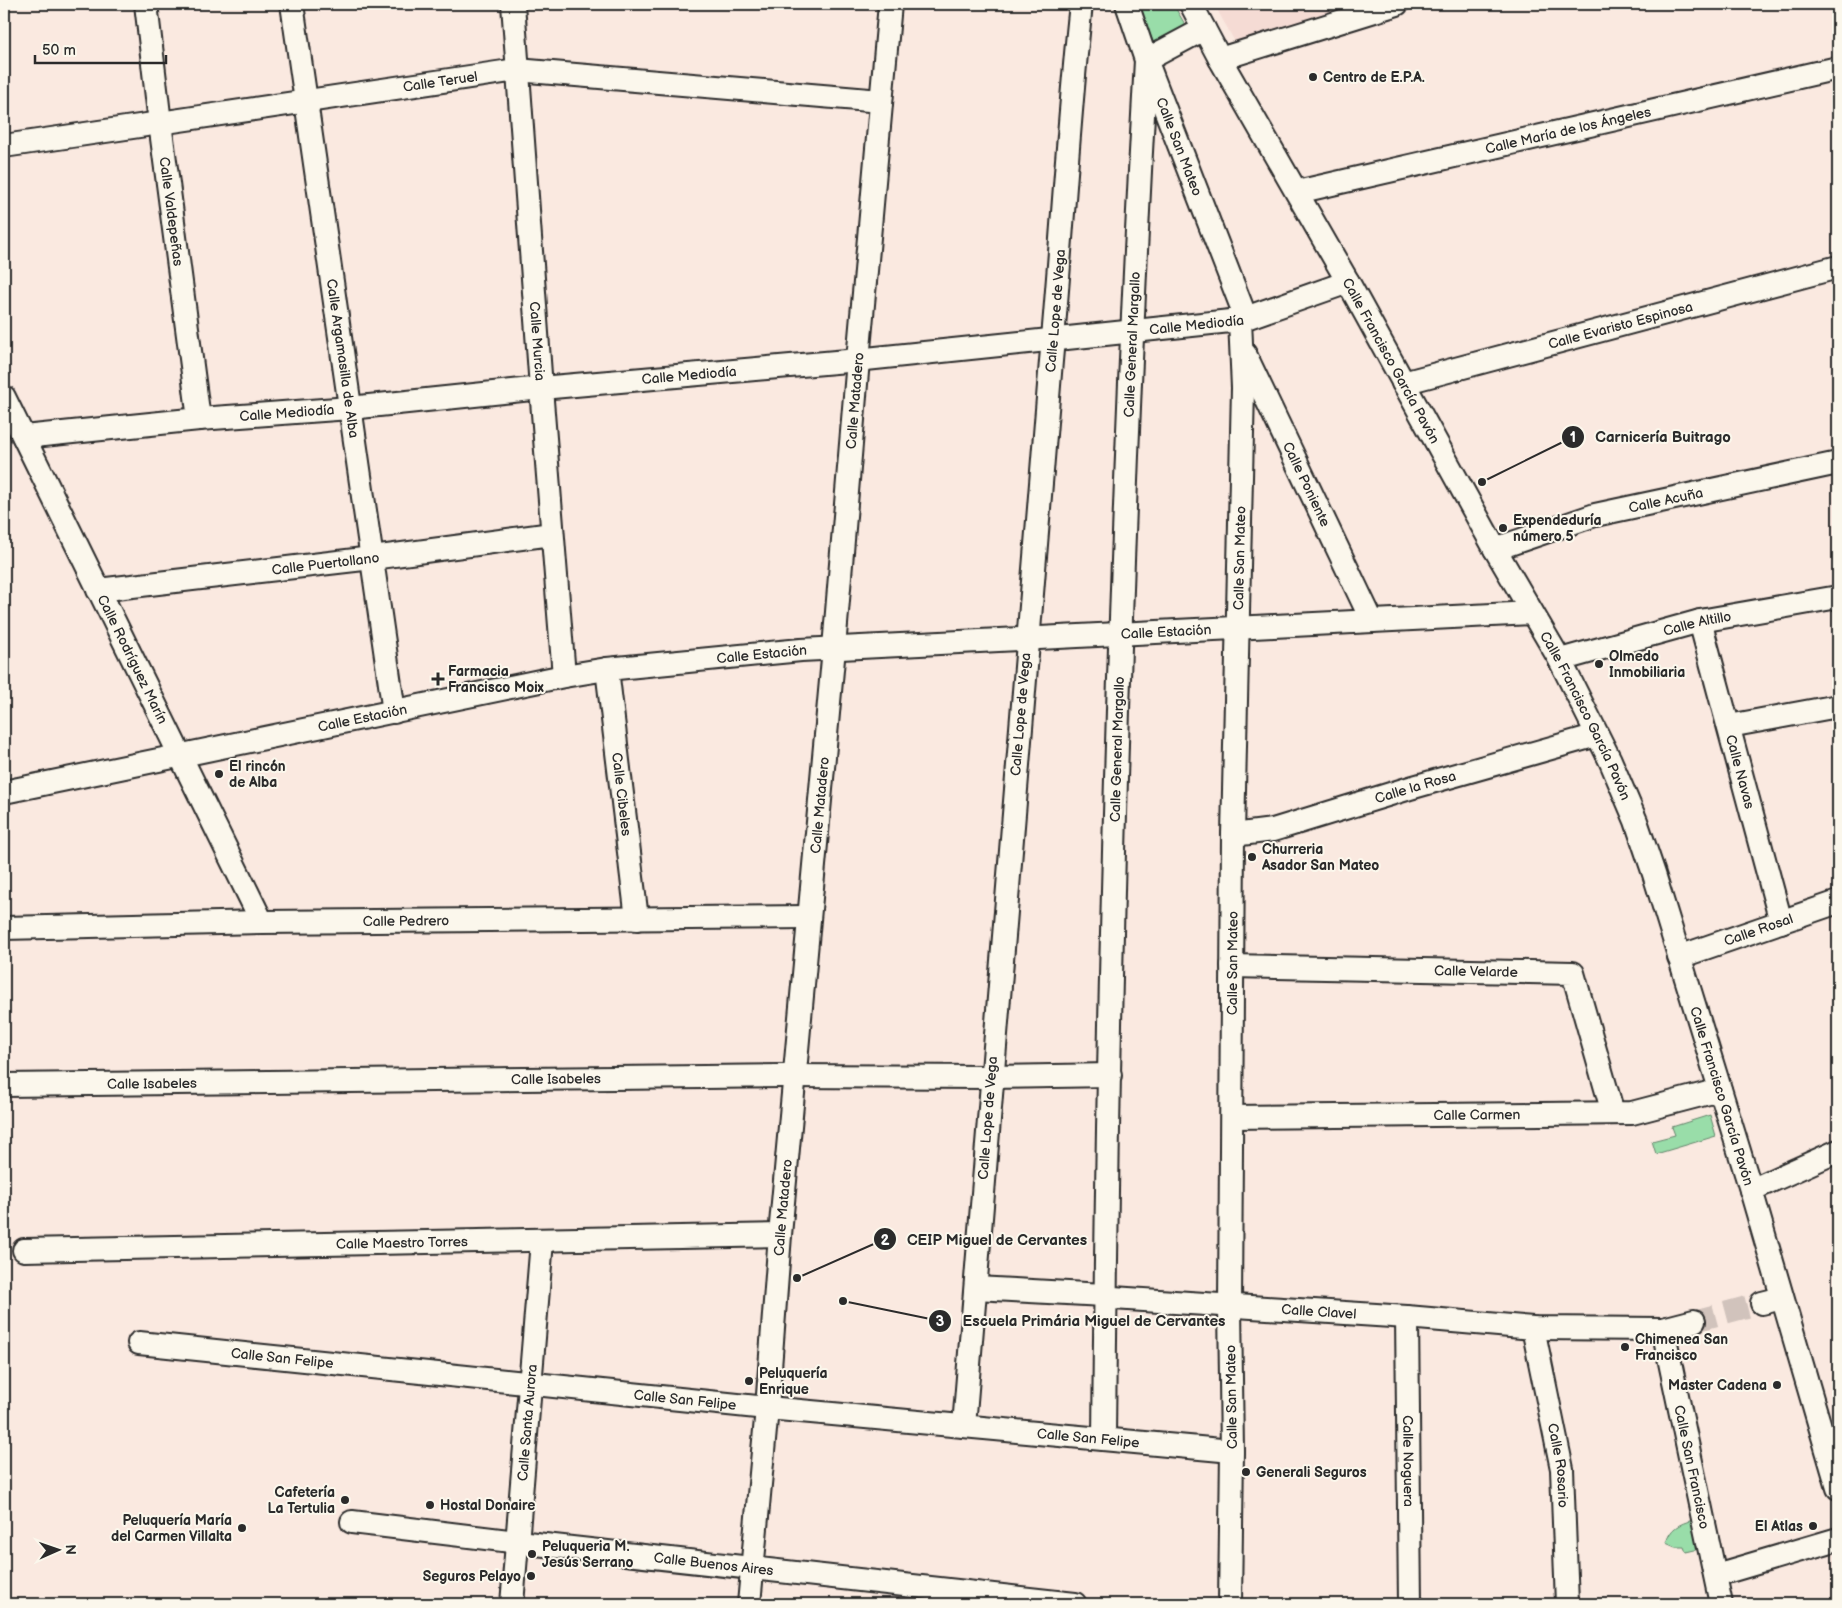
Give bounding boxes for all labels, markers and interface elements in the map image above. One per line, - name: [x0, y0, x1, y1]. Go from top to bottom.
- scale bar: [35, 32, 166, 64]
- text: 50 m: [42, 41, 76, 60]
- street label: Calle Teruel: [402, 68, 479, 96]
- place label: Centro de E.P.A.: [1323, 69, 1425, 86]
- marker: Centro de E.P.A.: [1307, 71, 1319, 83]
- street label: Calle San Mateo: [1152, 95, 1206, 198]
- street label: Calle María de los Ángeles: [1484, 103, 1653, 158]
- street label: Calle Valdepeñas: [156, 156, 187, 267]
- street label: Calle Lope de Vega: [1042, 248, 1069, 373]
- street label: Calle General Margallo: [1121, 271, 1144, 418]
- street label: Calle Francisco García Pavón: [1338, 275, 1443, 447]
- street label: Calle Argamasilla de Alba: [323, 278, 362, 439]
- street label: Calle Evaristo Espinosa: [1546, 298, 1695, 353]
- street label: Calle Murcia: [526, 301, 548, 381]
- street label: Calle Mediodía: [1148, 312, 1245, 338]
- street label: Calle Matadero: [843, 352, 868, 450]
- street label: Calle Mediodía: [641, 363, 737, 388]
- street label: Calle Mediodía: [239, 401, 335, 425]
- callout: Carnicería Buitrago: [1560, 422, 1741, 452]
- text: 1: [1570, 428, 1576, 447]
- text: Carnicería Buitrago: [1595, 428, 1731, 447]
- street label: Calle Poniente: [1279, 439, 1334, 529]
- street label: Calle Acuña: [1627, 484, 1705, 517]
- street label: Calle San Mateo: [1230, 506, 1249, 610]
- place label: Expendeduría número 5: [1513, 512, 1602, 545]
- marker: Expendeduría número 5: [1497, 522, 1509, 534]
- street label: Calle Puertollano: [271, 549, 380, 579]
- street label: Calle Rodríguez Marín: [94, 592, 171, 727]
- street label: Calle Altillo: [1661, 608, 1733, 640]
- street label: Calle Estación: [1120, 621, 1212, 643]
- street label: Calle Francisco García Pavón: [1536, 628, 1634, 803]
- street label: Calle Estación: [716, 642, 808, 667]
- place label: Olmedo Inmobiliaria: [1609, 648, 1685, 681]
- street label: Calle Lope de Vega: [1007, 652, 1034, 777]
- marker: Olmedo Inmobiliaria: [1593, 658, 1605, 670]
- place label: Farmacia Francisco Moix: [448, 663, 545, 696]
- marker: Farmacia Francisco Moix: [432, 673, 444, 685]
- street label: Calle General Margallo: [1107, 676, 1128, 822]
- street label: Calle Estación: [316, 701, 409, 736]
- street label: Calle Navas: [1722, 733, 1758, 811]
- street label: Calle Cibeles: [608, 752, 635, 837]
- street label: Calle Matadero: [807, 756, 833, 854]
- place label: El rincón de Alba: [229, 758, 286, 791]
- street label: Calle la Rosa: [1373, 767, 1458, 807]
- marker: El rincón de Alba: [213, 768, 225, 780]
- place label: Churreria Asador San Mateo: [1261, 841, 1379, 874]
- marker: Churreria Asador San Mateo: [1246, 851, 1258, 863]
- street label: Calle Rosal: [1722, 910, 1795, 950]
- street label: Calle San Mateo: [1224, 911, 1242, 1015]
- street label: Calle Pedrero: [363, 912, 449, 930]
- street label: Calle Velarde: [1434, 962, 1518, 981]
- street label: Calle Francisco García Pavón: [1686, 1005, 1757, 1188]
- street label: Calle Lope de Vega: [975, 1056, 1001, 1180]
- street label: Calle Isabeles: [511, 1070, 601, 1088]
- street label: Calle Isabeles: [107, 1075, 197, 1093]
- street label: Calle Carmen: [1433, 1106, 1521, 1124]
- street label: Calle Matadero: [770, 1158, 796, 1256]
- callout: CEIP Miguel de Cervantes: [872, 1224, 1098, 1254]
- text: 2: [881, 1231, 890, 1250]
- text: CEIP Miguel de Cervantes: [907, 1231, 1087, 1250]
- street label: Calle Maestro Torres: [336, 1233, 468, 1253]
- street label: Calle Clavel: [1281, 1301, 1357, 1323]
- callout: Escuela Primária Miguel de Cervantes: [928, 1306, 1236, 1336]
- text: 3: [936, 1312, 945, 1331]
- text: Escuela Primária Miguel de Cervantes: [963, 1312, 1225, 1331]
- place label: Chimenea San Francisco: [1635, 1331, 1728, 1364]
- marker: Chimenea San Francisco: [1619, 1341, 1631, 1353]
- street label: Calle San Felipe: [230, 1345, 334, 1372]
- street label: Calle San Mateo: [1222, 1345, 1241, 1449]
- street label: Calle Santa Aurora: [514, 1363, 541, 1482]
- place label: Peluquería Enrique: [759, 1365, 828, 1398]
- marker: Peluquería Enrique: [743, 1375, 755, 1387]
- place label: Master Cadena: [1668, 1377, 1767, 1394]
- marker: Master Cadena: [1771, 1379, 1783, 1391]
- street label: Calle San Felipe: [633, 1386, 737, 1414]
- street label: Calle San Francisco: [1670, 1404, 1713, 1531]
- street label: Calle Noguera: [1399, 1415, 1417, 1507]
- street label: Calle Rosario: [1544, 1422, 1571, 1508]
- street label: Calle San Felipe: [1036, 1425, 1140, 1451]
- place label: Generali Seguros: [1256, 1464, 1367, 1481]
- marker: Generali Seguros: [1240, 1466, 1252, 1478]
- place label: Cafetería La Tertulia: [268, 1484, 335, 1517]
- marker: Cafetería La Tertulia: [339, 1494, 351, 1506]
- place label: Hostal Donaire: [440, 1497, 535, 1514]
- marker: Hostal Donaire: [424, 1499, 436, 1511]
- place label: Peluquería María del Carmen Villalta: [111, 1512, 232, 1545]
- place label: El Atlas: [1755, 1518, 1803, 1535]
- marker: El Atlas: [1807, 1520, 1819, 1532]
- marker: Peluquería María del Carmen Villalta: [236, 1522, 248, 1534]
- north arrow: [32, 1526, 82, 1576]
- place label: Peluqueria M. Jesús Serrano: [542, 1538, 634, 1571]
- text: N: [62, 1544, 79, 1555]
- marker: Peluqueria M. Jesús Serrano: [526, 1548, 538, 1560]
- street label: Calle Buenos Aires: [653, 1549, 774, 1579]
- place label: Seguros Pelayo: [423, 1568, 521, 1585]
- marker: Seguros Pelayo: [525, 1570, 537, 1582]

